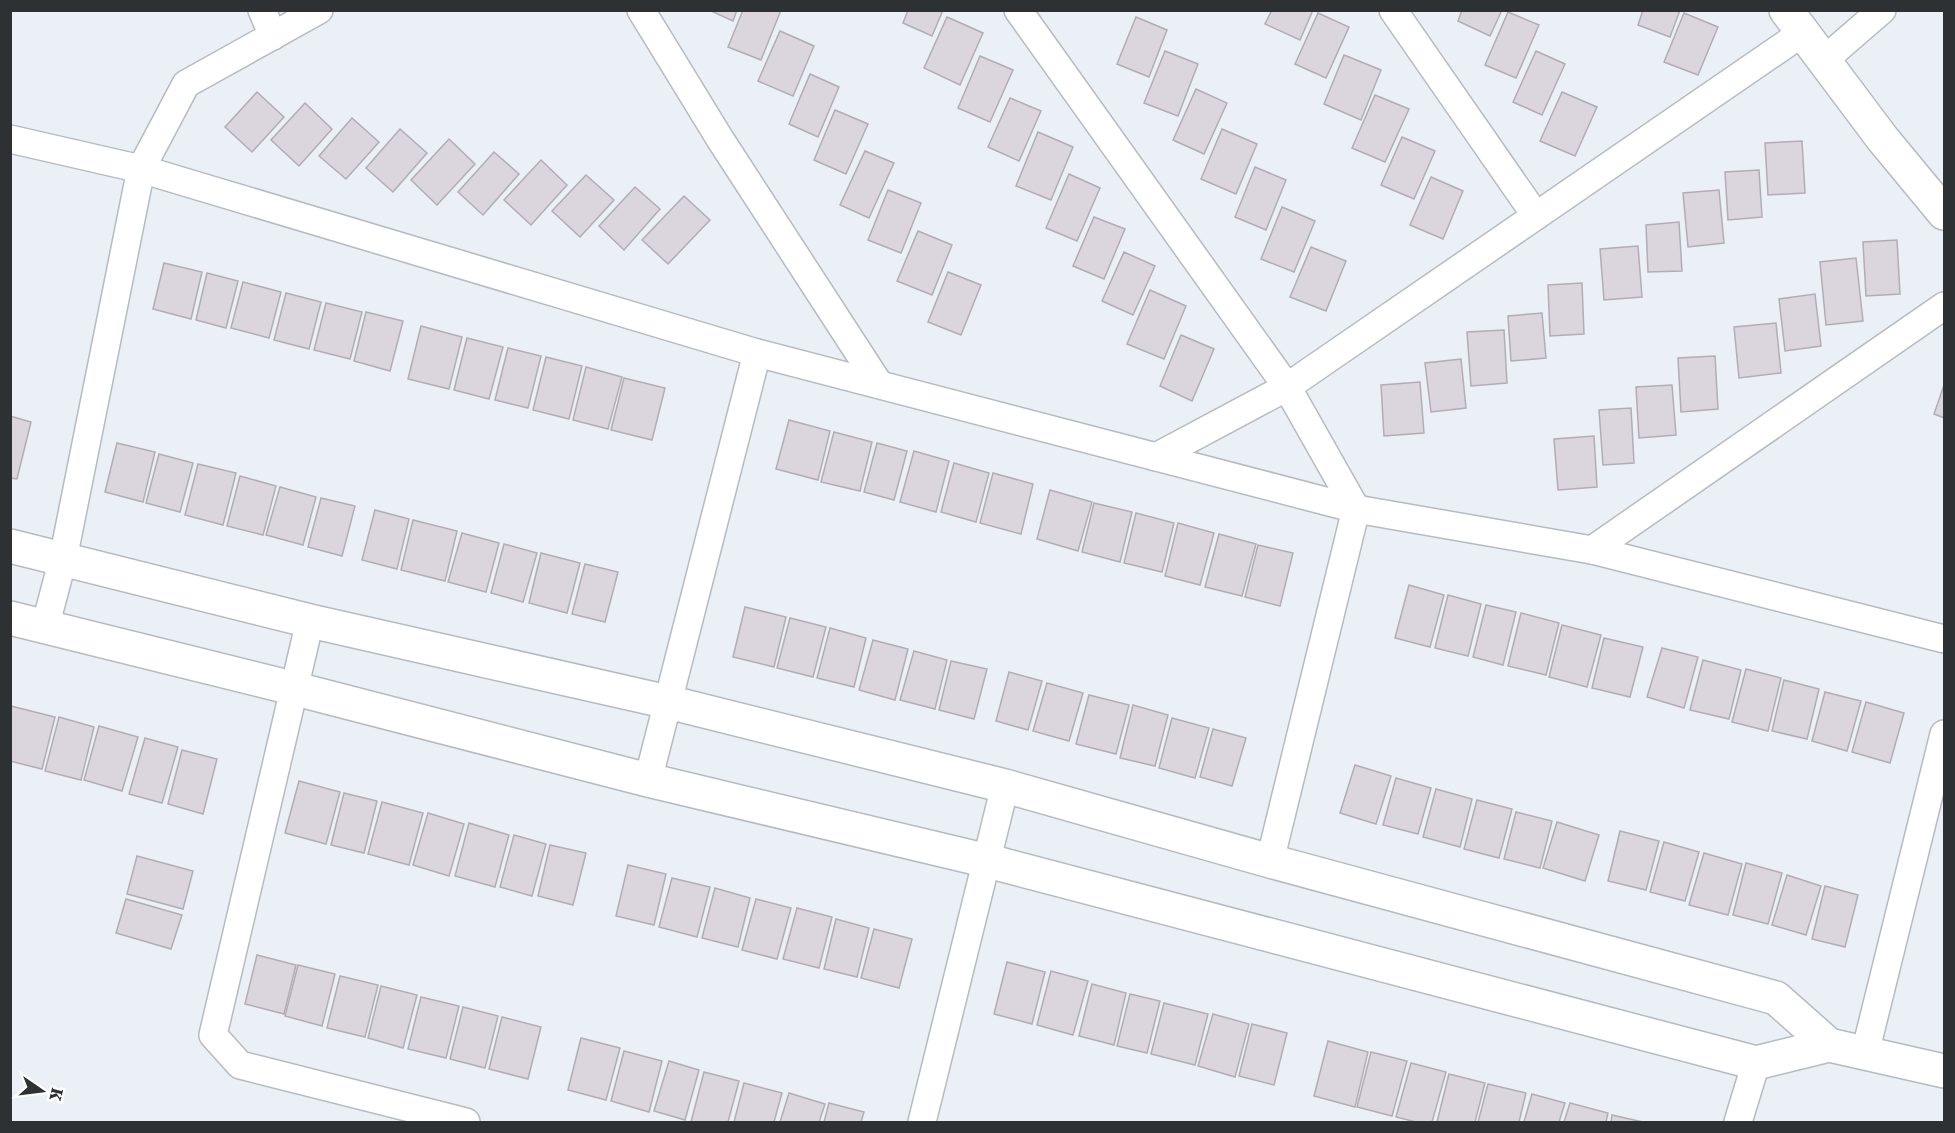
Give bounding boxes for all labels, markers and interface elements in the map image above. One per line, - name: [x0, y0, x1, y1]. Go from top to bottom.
- north arrow: [12, 1061, 72, 1121]
- text: K: [45, 1086, 67, 1103]

